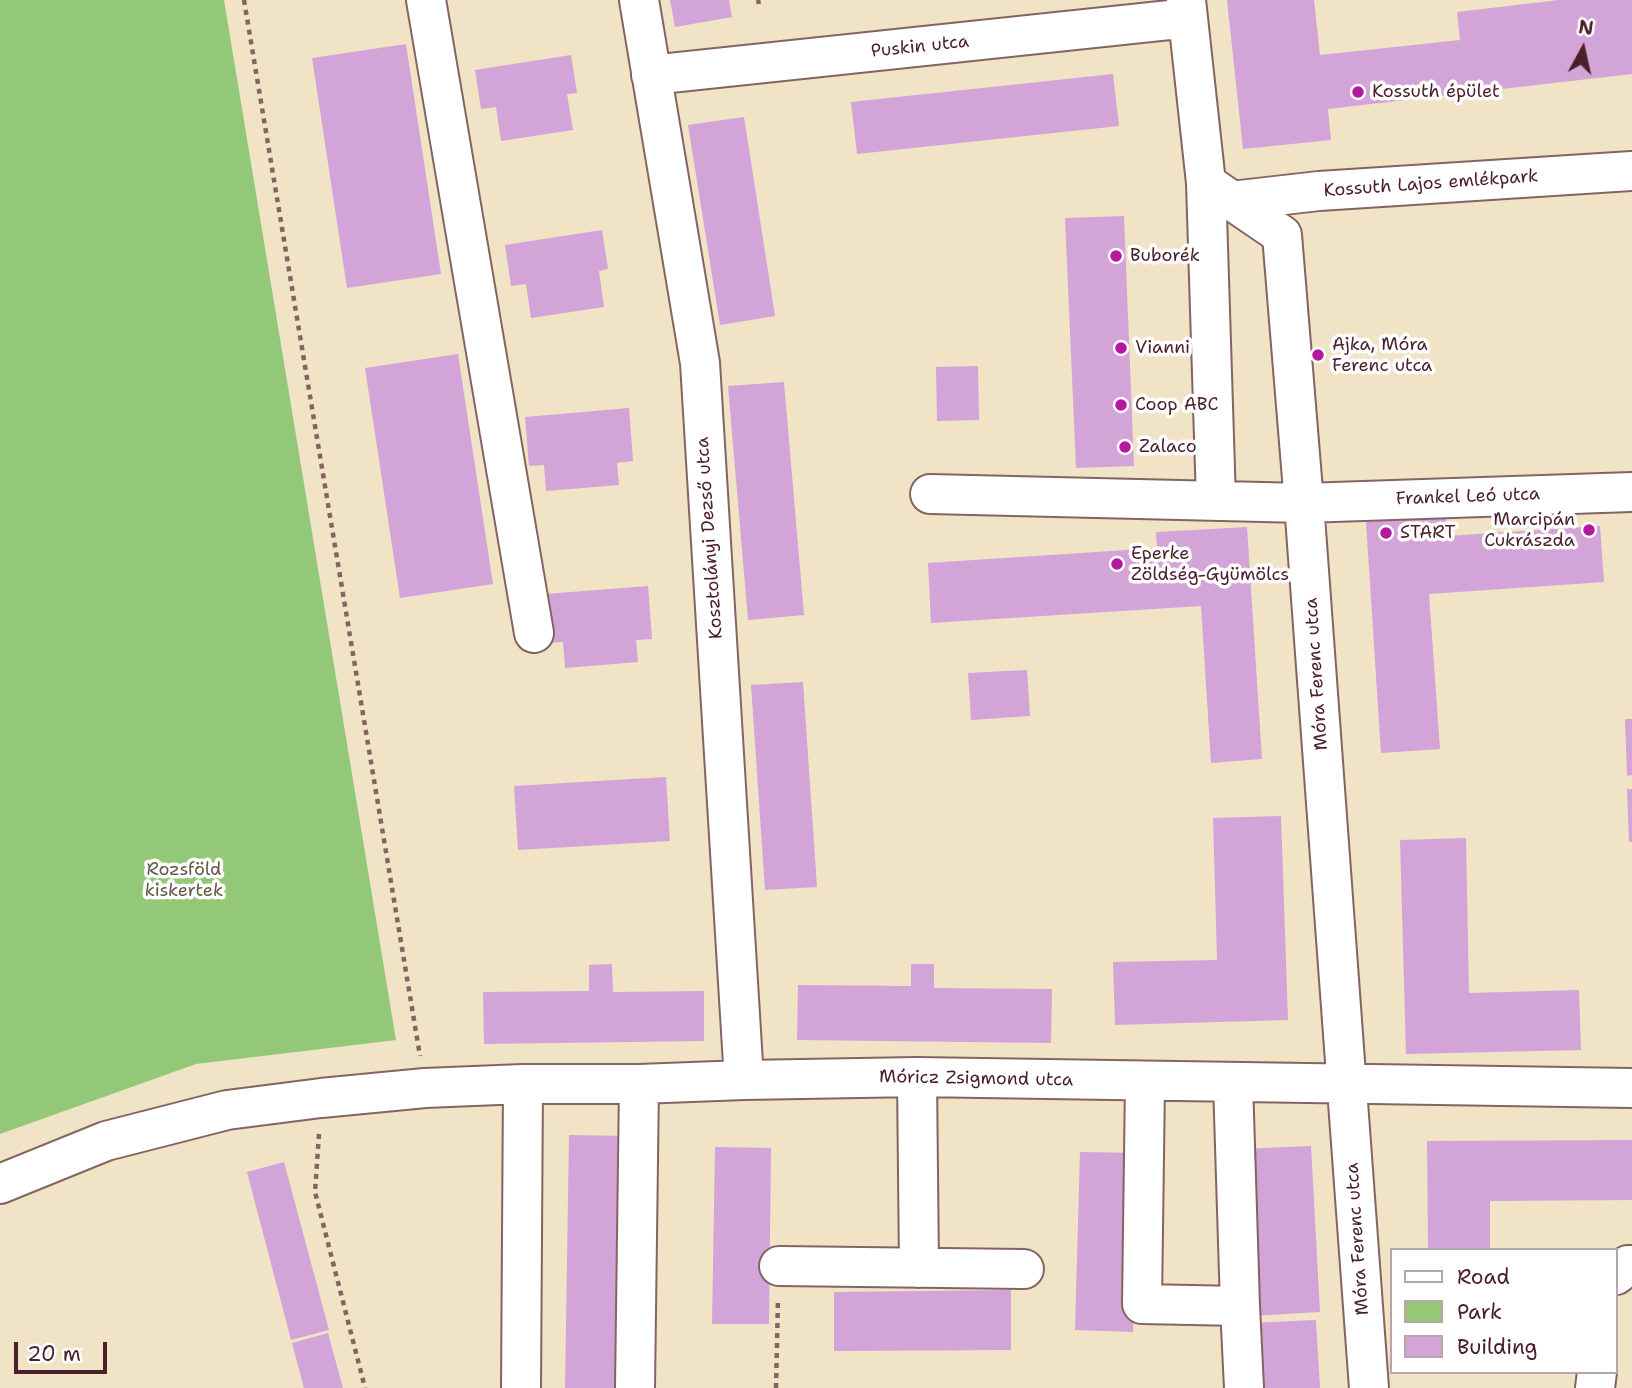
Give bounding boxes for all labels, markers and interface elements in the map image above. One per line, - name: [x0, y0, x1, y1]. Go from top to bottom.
- north arrow: [1548, 14, 1618, 84]
- text: N: [1577, 14, 1595, 41]
- street label: Puskin utca: [870, 31, 970, 63]
- place label: Kossuth épület: [1372, 81, 1500, 103]
- marker: Kossuth épület: [1350, 84, 1366, 100]
- street label: Kossuth Lajos emlékpark: [1323, 166, 1539, 202]
- place label: Buborék: [1130, 245, 1200, 267]
- marker: Buborék: [1108, 248, 1124, 264]
- place label: Ajka, Móra Ferenc utca: [1332, 334, 1432, 376]
- place label: Vianni: [1135, 337, 1190, 359]
- marker: Vianni: [1113, 340, 1129, 356]
- marker: Ajka, Móra Ferenc utca: [1310, 347, 1326, 363]
- place label: Coop ABC: [1135, 394, 1219, 416]
- marker: Coop ABC: [1113, 397, 1129, 413]
- street label: Kosztolányi Dezső utca: [692, 436, 728, 640]
- place label: Zalaco: [1139, 436, 1197, 458]
- marker: Zalaco: [1117, 439, 1133, 455]
- street label: Frankel Leó utca: [1396, 484, 1540, 510]
- place label: Marcipán Cukrászda: [1484, 509, 1575, 552]
- place label: START: [1400, 522, 1456, 544]
- marker: Marcipán Cukrászda: [1581, 522, 1597, 538]
- marker: START: [1378, 525, 1394, 541]
- place label: Eperke Zöldség-Gyümölcs: [1131, 543, 1289, 586]
- marker: Eperke Zöldség-Gyümölcs: [1109, 556, 1125, 572]
- street label: Móra Ferenc utca: [1301, 597, 1333, 751]
- park label: Rozsföld kiskertek: [145, 859, 223, 902]
- street label: Móricz Zsigmond utca: [879, 1067, 1073, 1091]
- street label: Móra Ferenc utca: [1342, 1162, 1374, 1316]
- legend: [1390, 1248, 1618, 1374]
- text: Road: [1457, 1263, 1510, 1291]
- text: Park: [1457, 1298, 1502, 1326]
- scale bar: [18, 1328, 110, 1372]
- text: Building: [1457, 1333, 1537, 1361]
- text: 20 m: [27, 1340, 81, 1368]

